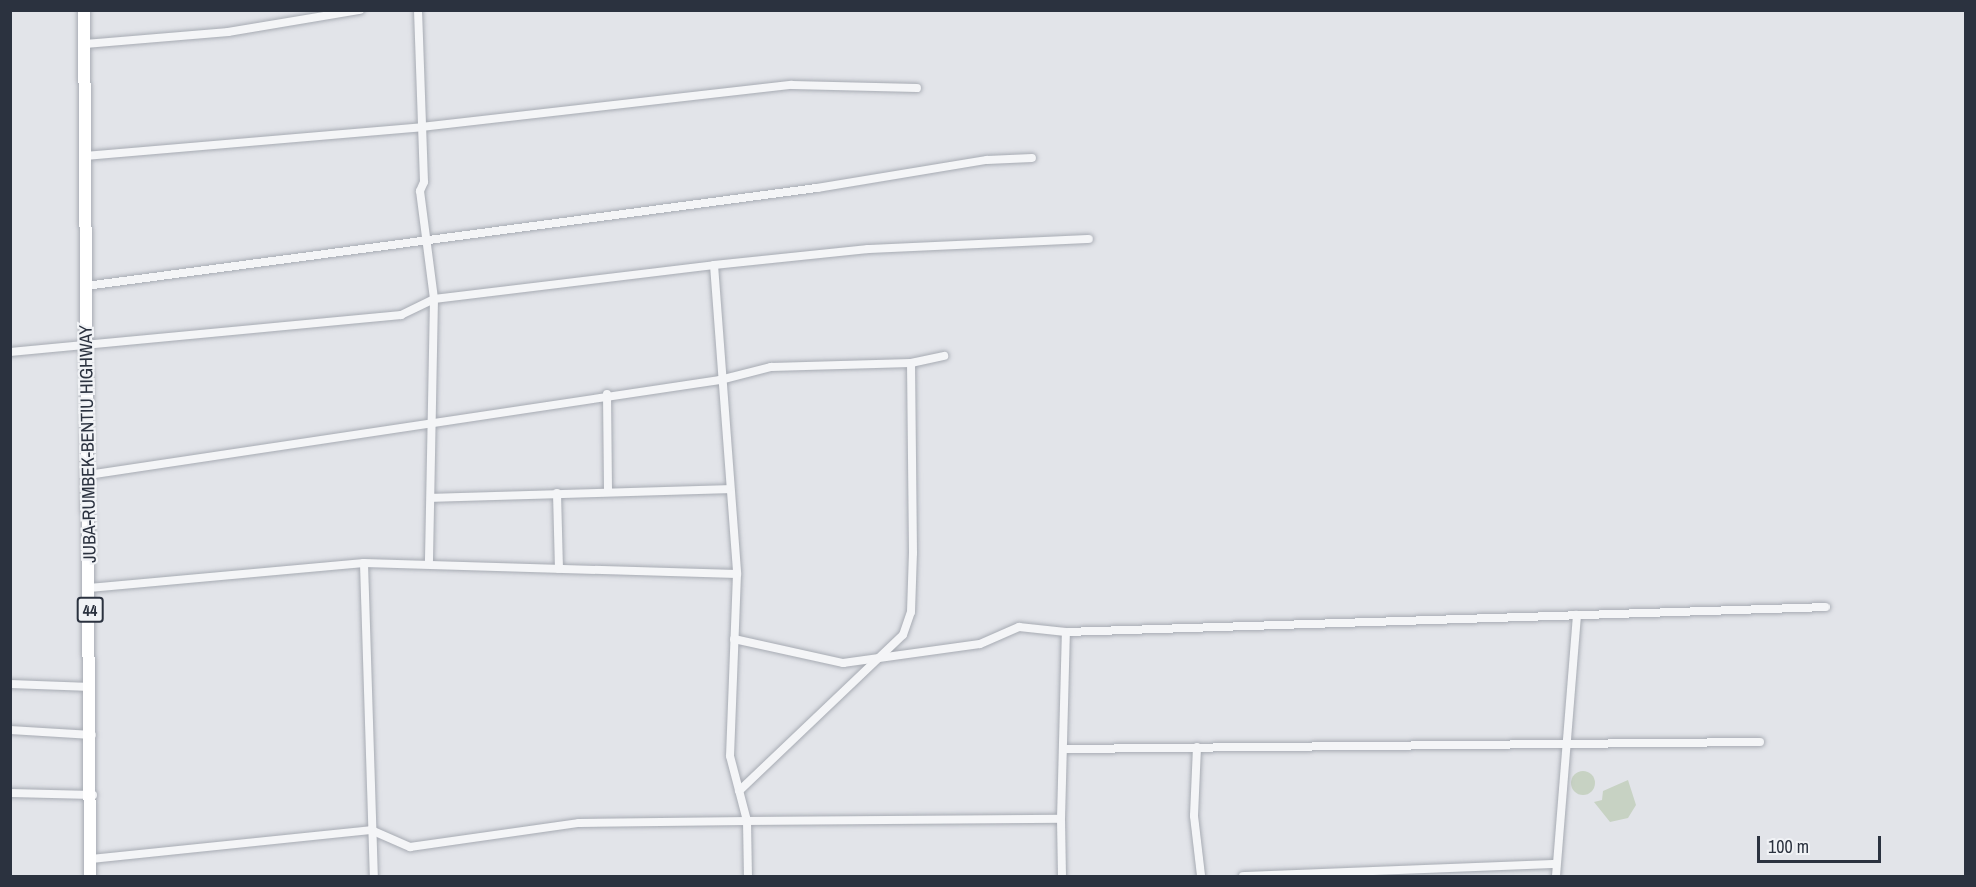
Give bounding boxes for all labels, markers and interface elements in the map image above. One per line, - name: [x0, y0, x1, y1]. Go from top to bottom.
- street label: JUBA-RUMBEK-BENTIU HIGHWAY: [75, 325, 101, 563]
- road number: 44: [76, 597, 104, 623]
- scale bar: [1760, 824, 1884, 862]
- text: 100 m: [1768, 834, 1809, 859]

